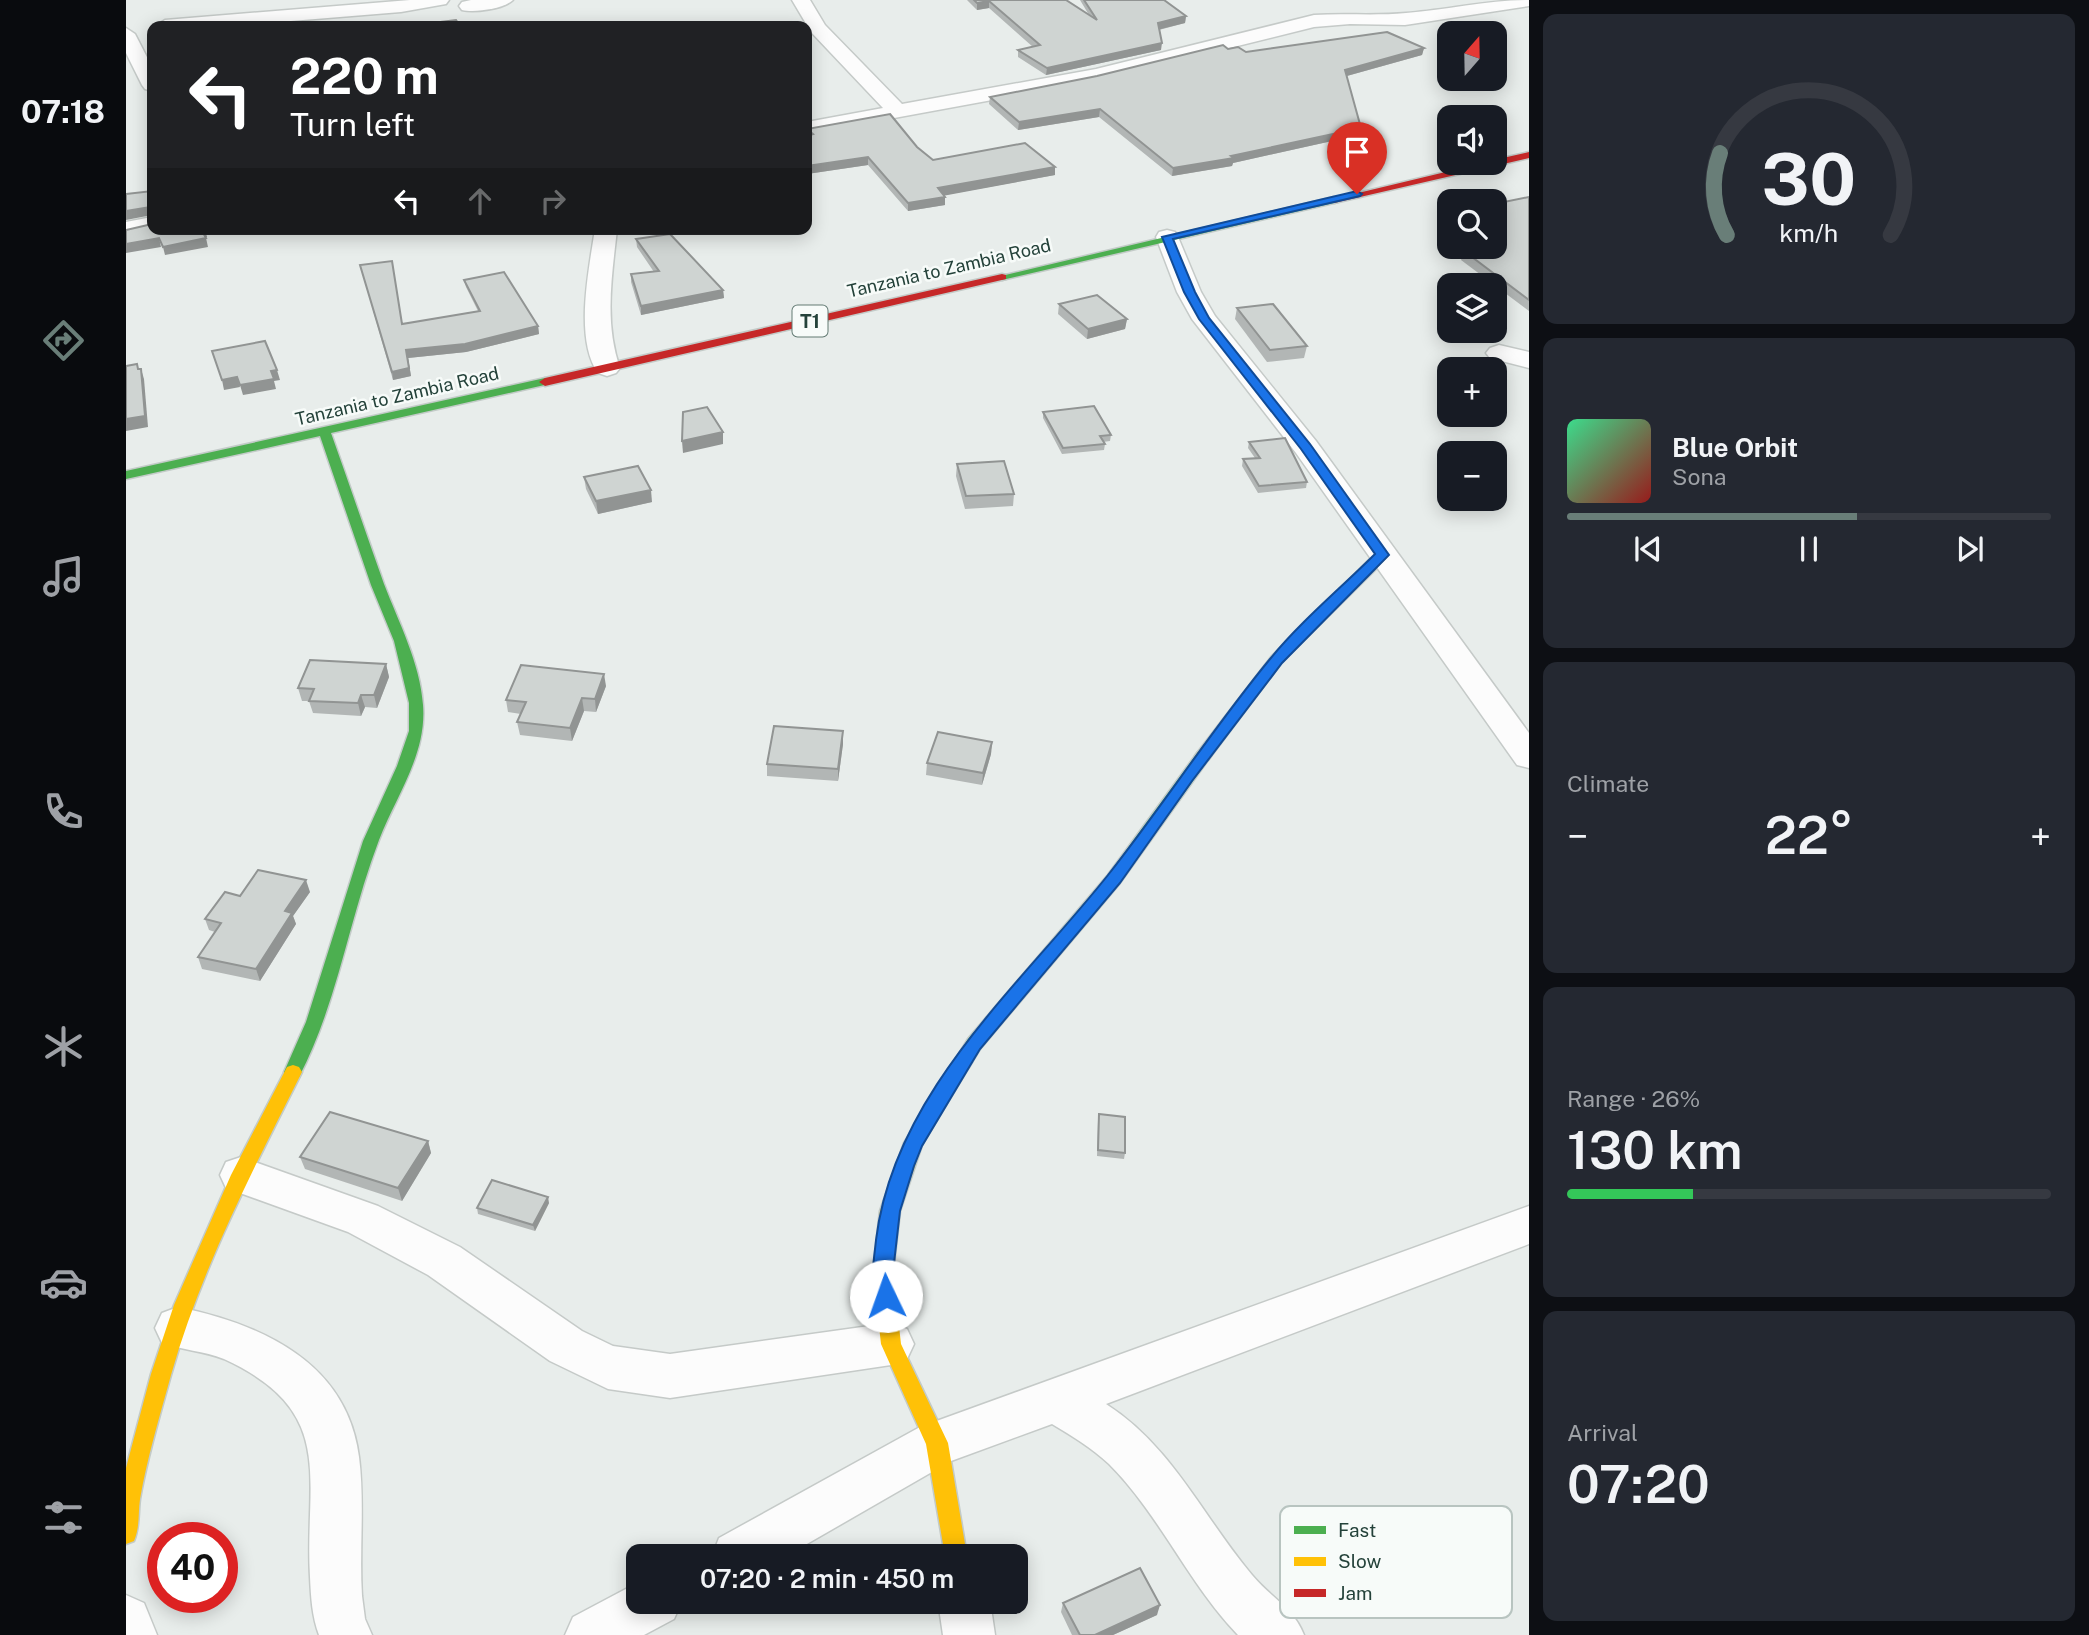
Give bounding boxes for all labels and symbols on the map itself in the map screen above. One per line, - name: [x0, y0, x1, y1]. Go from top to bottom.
- north arrow: [1437, 21, 1507, 91]
- pin: [1327, 122, 1387, 194]
- street label: Tanzania to Zambia Road: [845, 234, 1053, 302]
- road number: T1: [792, 306, 828, 336]
- street label: Tanzania to Zambia Road: [293, 362, 501, 430]
- position arrow: [849, 1259, 923, 1333]
- legend: [1280, 1506, 1512, 1618]
- text: Fast: [1338, 1519, 1376, 1541]
- speed limit sign: 40: [147, 1522, 238, 1613]
- text: Slow: [1338, 1550, 1382, 1572]
- text: Jam: [1338, 1582, 1372, 1604]

